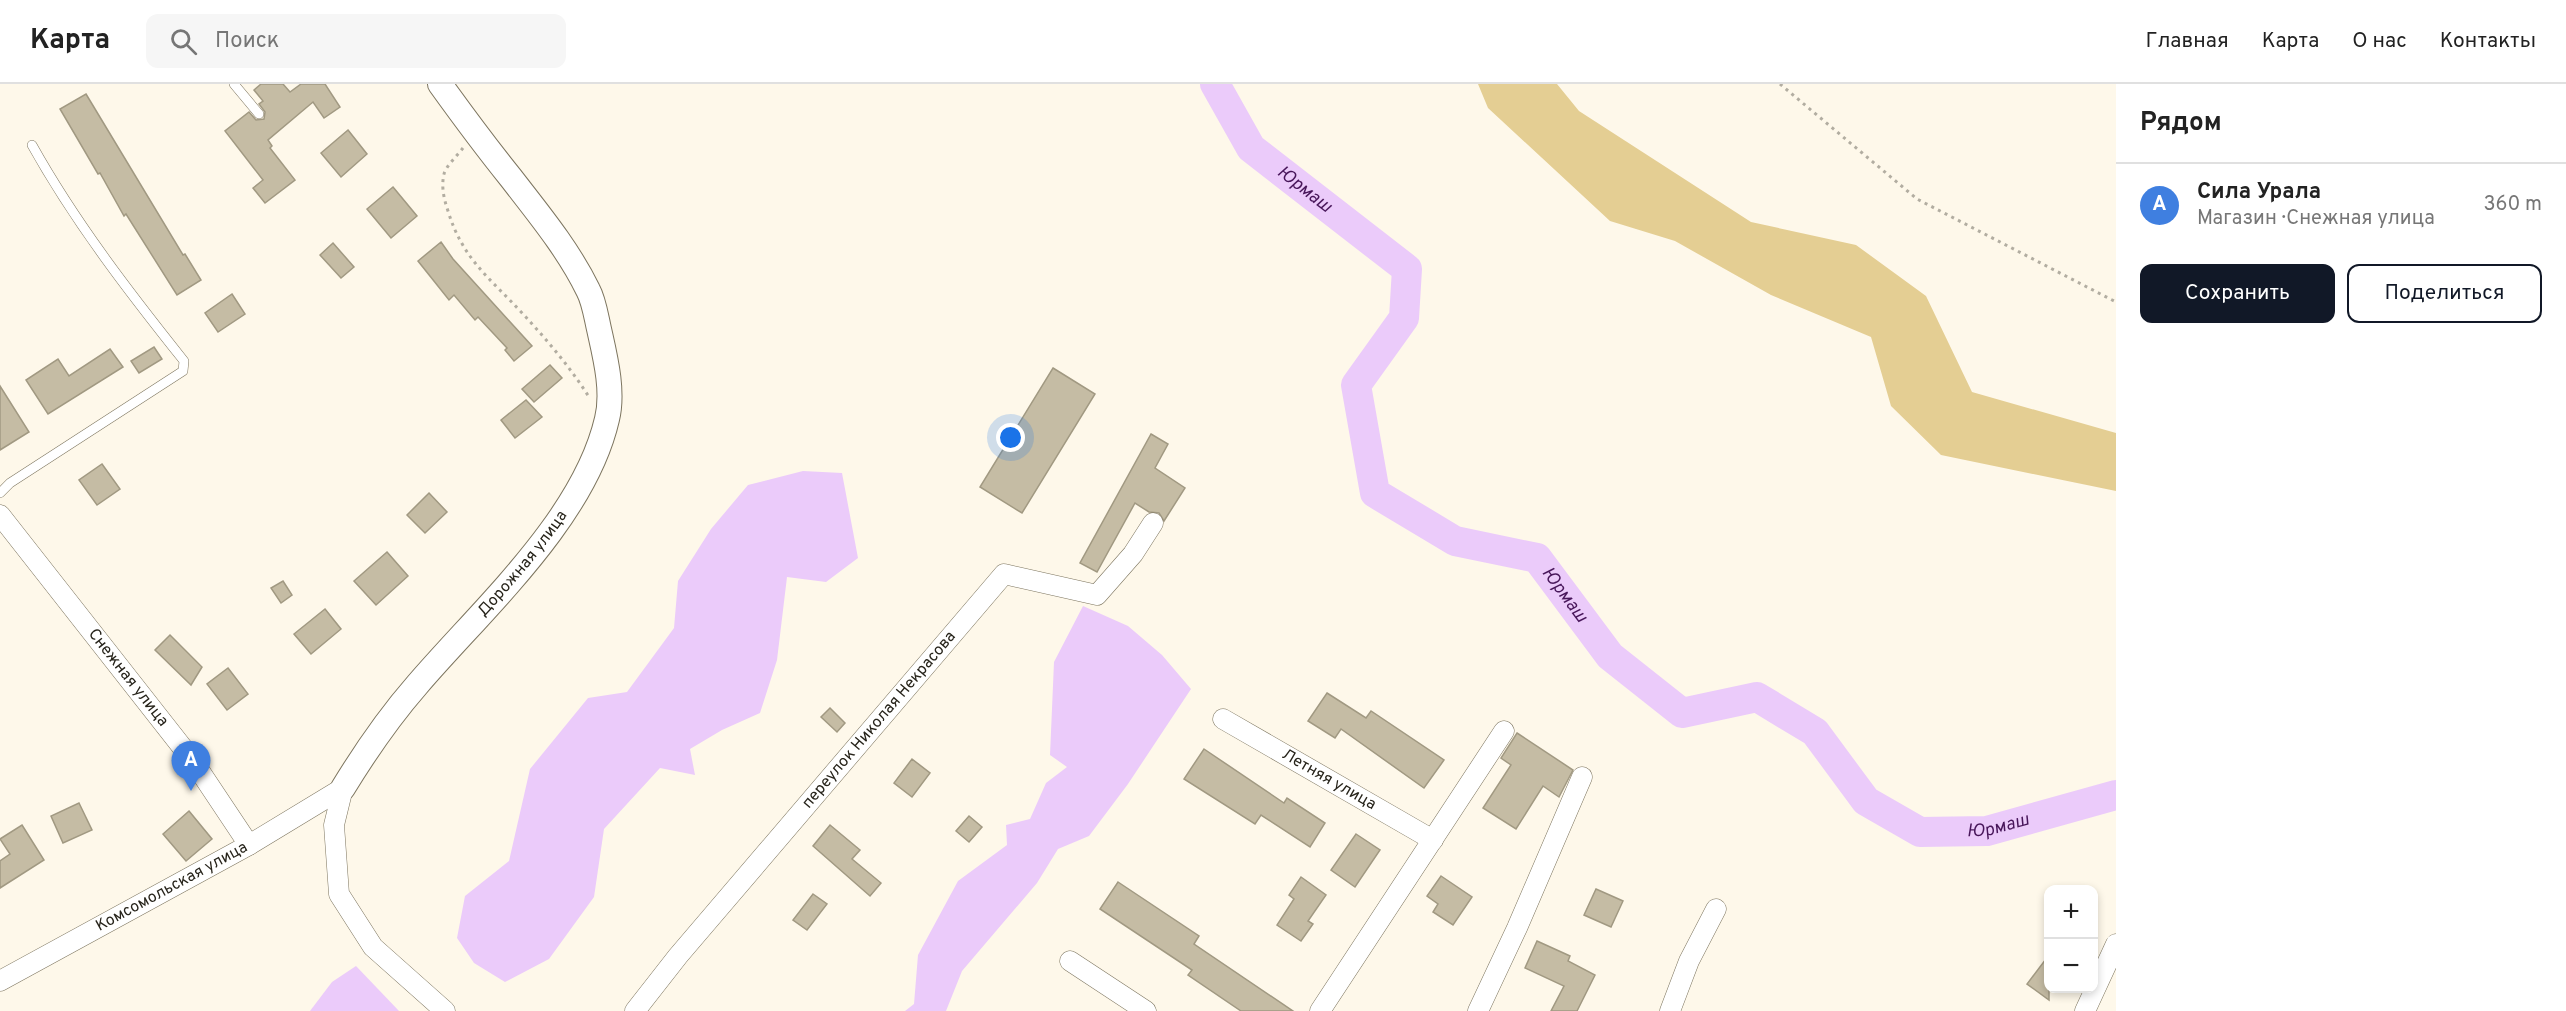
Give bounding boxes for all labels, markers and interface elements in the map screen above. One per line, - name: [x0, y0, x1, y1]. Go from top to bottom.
- search box: [146, 14, 566, 68]
- text: Карта: [30, 23, 110, 59]
- icon: search: [167, 25, 200, 58]
- text: Поиск: [215, 28, 279, 55]
- text: Главная: [2145, 28, 2229, 55]
- text: Карта: [2262, 28, 2319, 55]
- text: О нас: [2352, 28, 2407, 55]
- text: Контакты: [2440, 28, 2536, 55]
- text: Рядом: [2140, 107, 2222, 140]
- water label: Юрмаш: [1272, 161, 1337, 218]
- text: Сила Урала: [2197, 179, 2321, 206]
- text: A: [2152, 192, 2167, 218]
- text: 360 m: [2484, 192, 2542, 218]
- text: Магазин · Снежная улица: [2197, 206, 2435, 232]
- button: Сохранить: [2140, 264, 2335, 323]
- button: Поделиться: [2347, 264, 2542, 323]
- your location: [996, 423, 1025, 452]
- street label: Дорожная улица: [474, 507, 572, 621]
- water label: Юрмаш: [1536, 562, 1593, 628]
- street label: Снежная улица: [83, 625, 172, 731]
- street label: переулок Николая Некрасова: [798, 627, 961, 813]
- pin: A: [172, 742, 210, 791]
- street label: Летняя улица: [1278, 745, 1380, 815]
- water label: Юрмаш: [1966, 808, 2032, 843]
- street label: Комсомольская улица: [93, 838, 251, 937]
- map controls: [2044, 885, 2098, 993]
- button: +: [2044, 885, 2098, 939]
- button: −: [2044, 939, 2098, 993]

